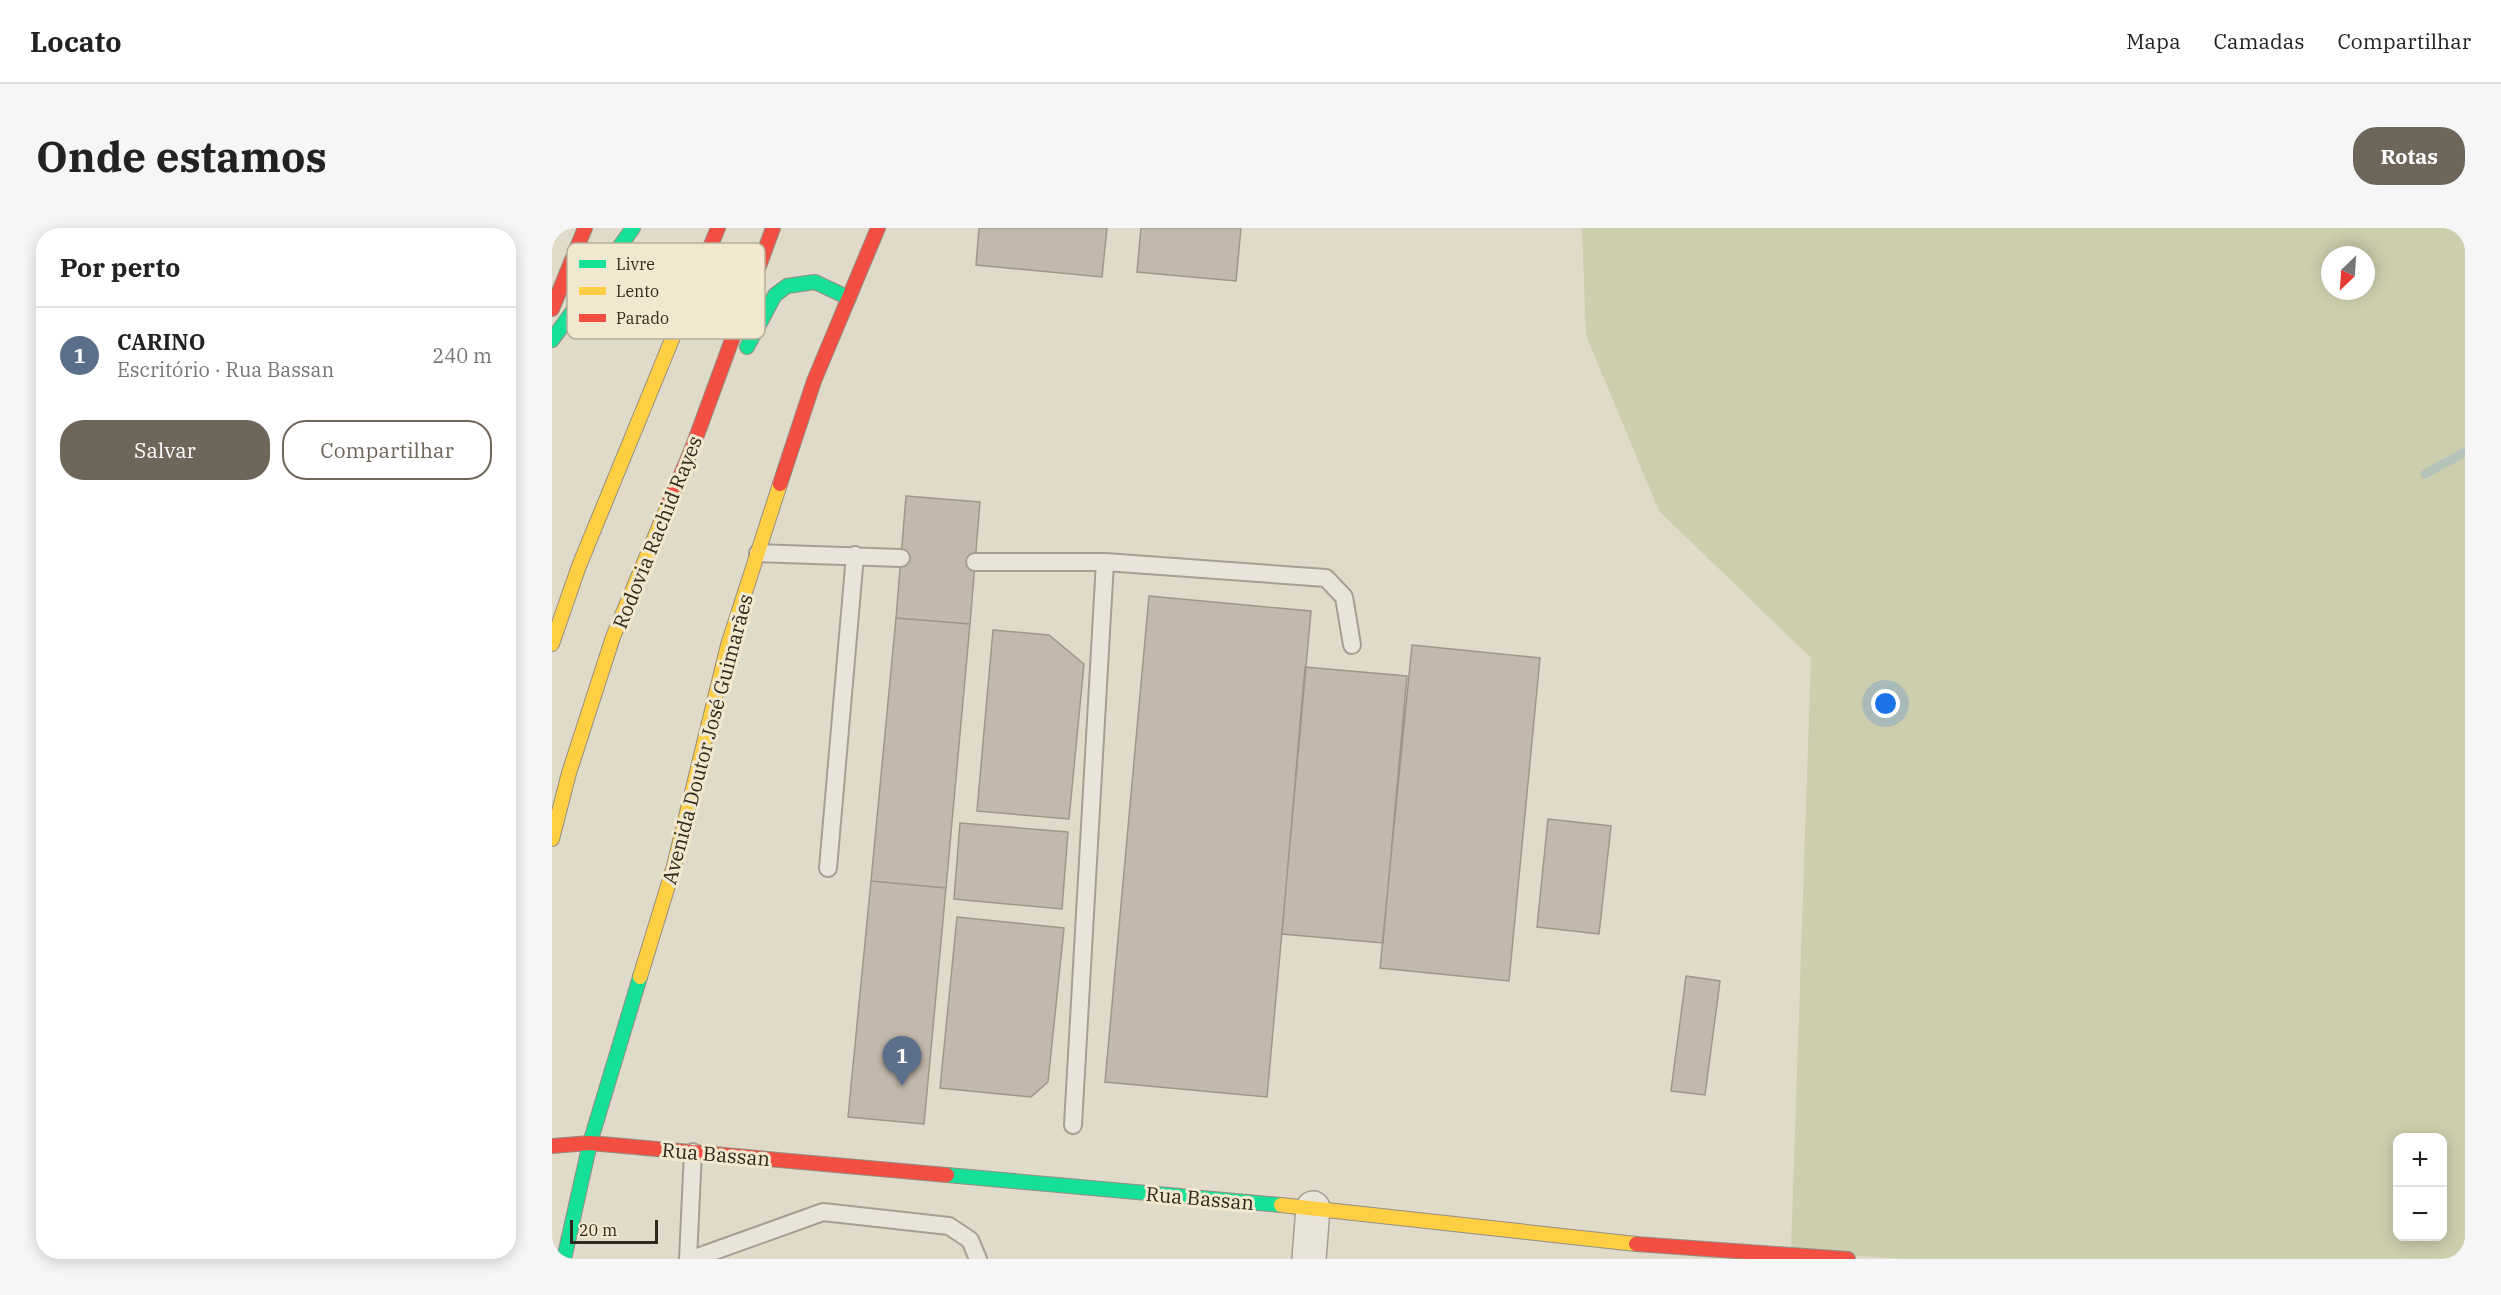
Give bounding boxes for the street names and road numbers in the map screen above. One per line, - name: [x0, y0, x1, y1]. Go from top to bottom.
- street label: Rodovia Rachid Rayes: [606, 432, 708, 632]
- street label: Avenida Doutor José Guimarães: [655, 591, 759, 887]
- street label: Rua Bassan: [661, 1136, 772, 1172]
- street label: Rua Bassan: [1145, 1180, 1256, 1216]

